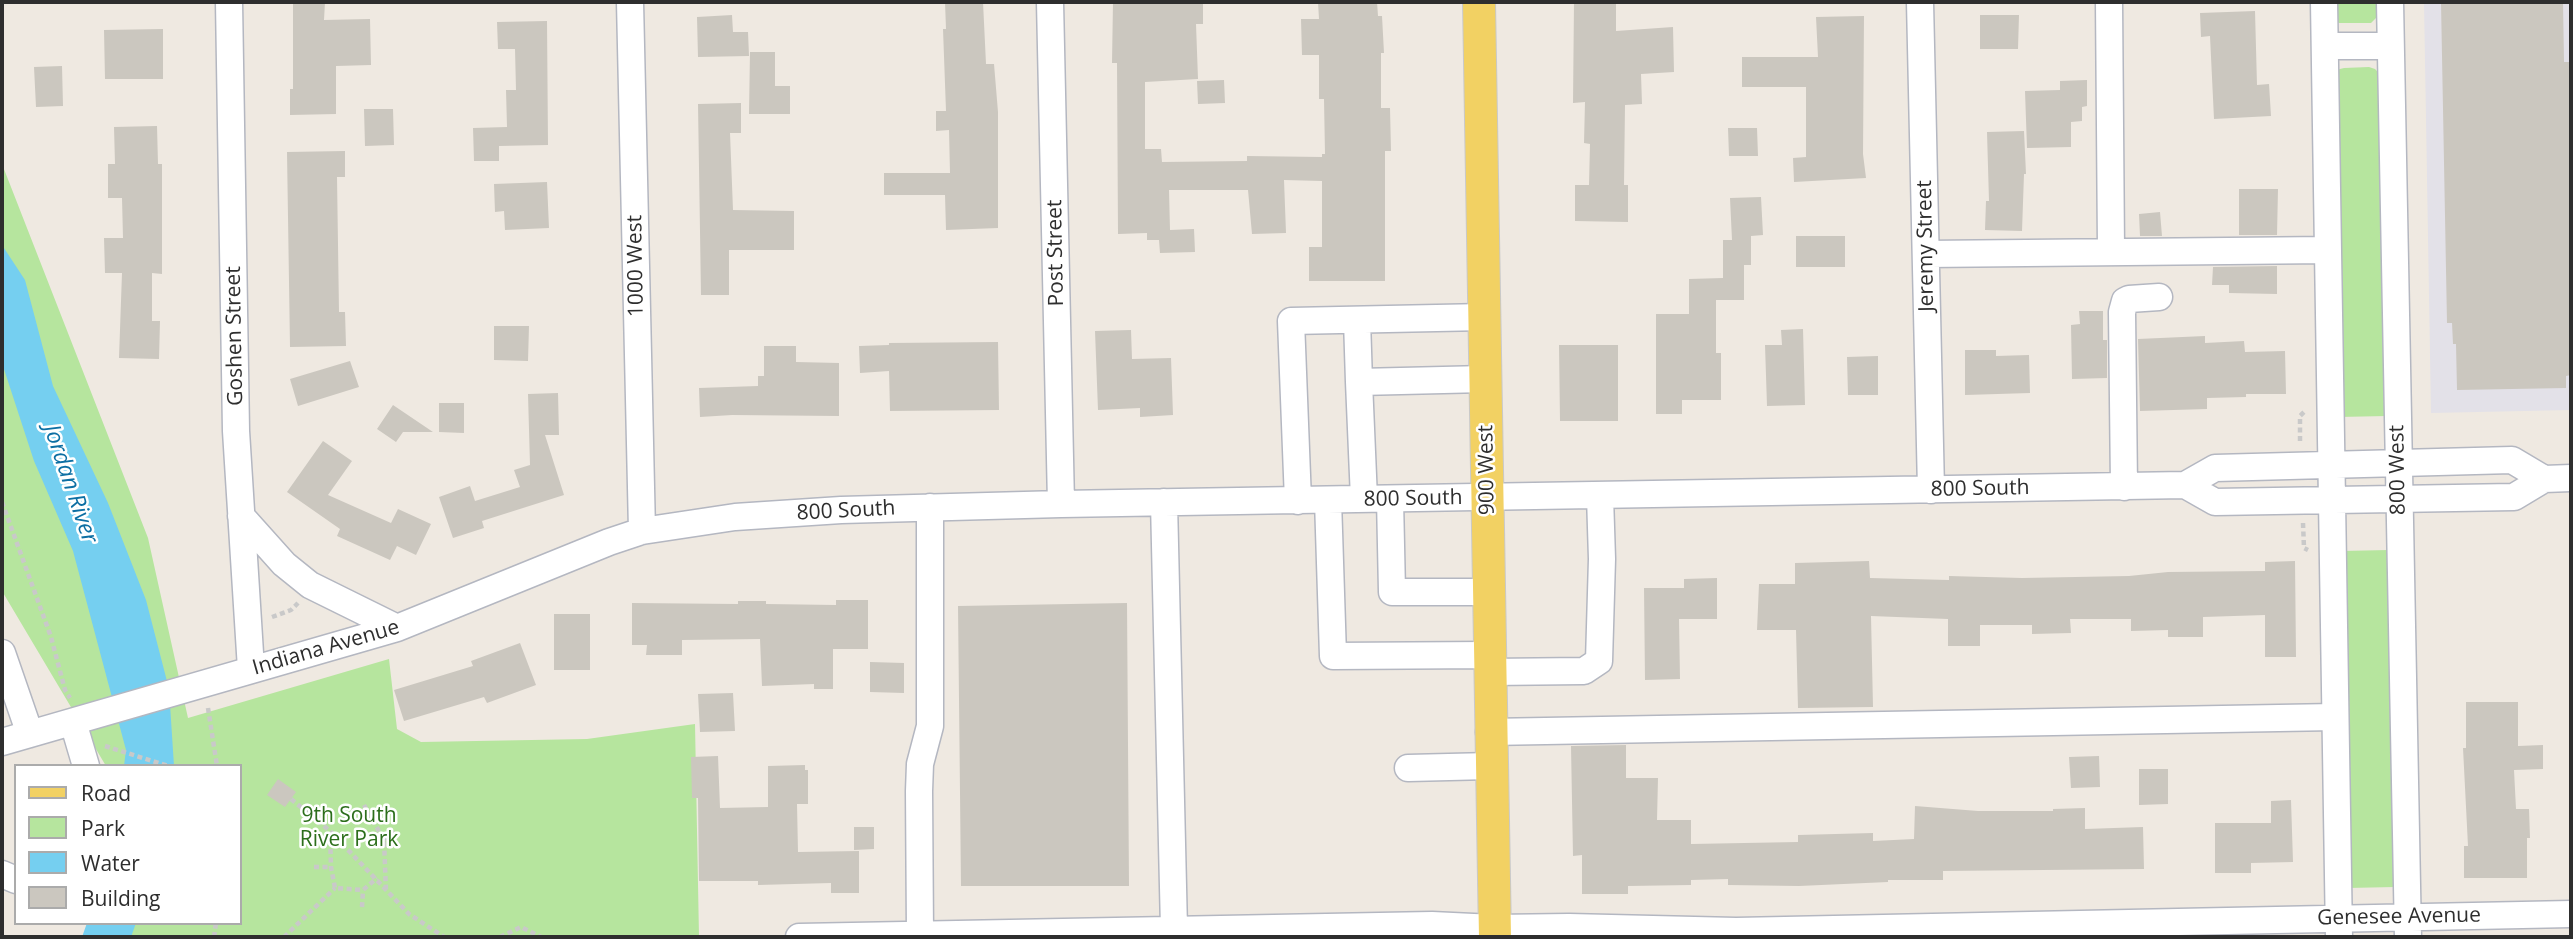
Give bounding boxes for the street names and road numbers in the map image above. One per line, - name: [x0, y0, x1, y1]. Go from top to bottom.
- street label: Jeremy Street: [1912, 180, 1940, 312]
- street label: Post Street: [1042, 199, 1070, 307]
- street label: 1000 West: [623, 215, 649, 317]
- street label: Goshen Street: [221, 266, 249, 406]
- street label: 900 West: [1474, 425, 1500, 515]
- street label: 800 West: [2385, 425, 2411, 515]
- street label: 800 South: [1930, 476, 2030, 502]
- street label: 800 South: [1363, 486, 1463, 512]
- street label: 800 South: [796, 496, 896, 526]
- street label: Indiana Avenue: [250, 615, 402, 681]
- street label: Genesee Avenue: [2317, 903, 2481, 931]

